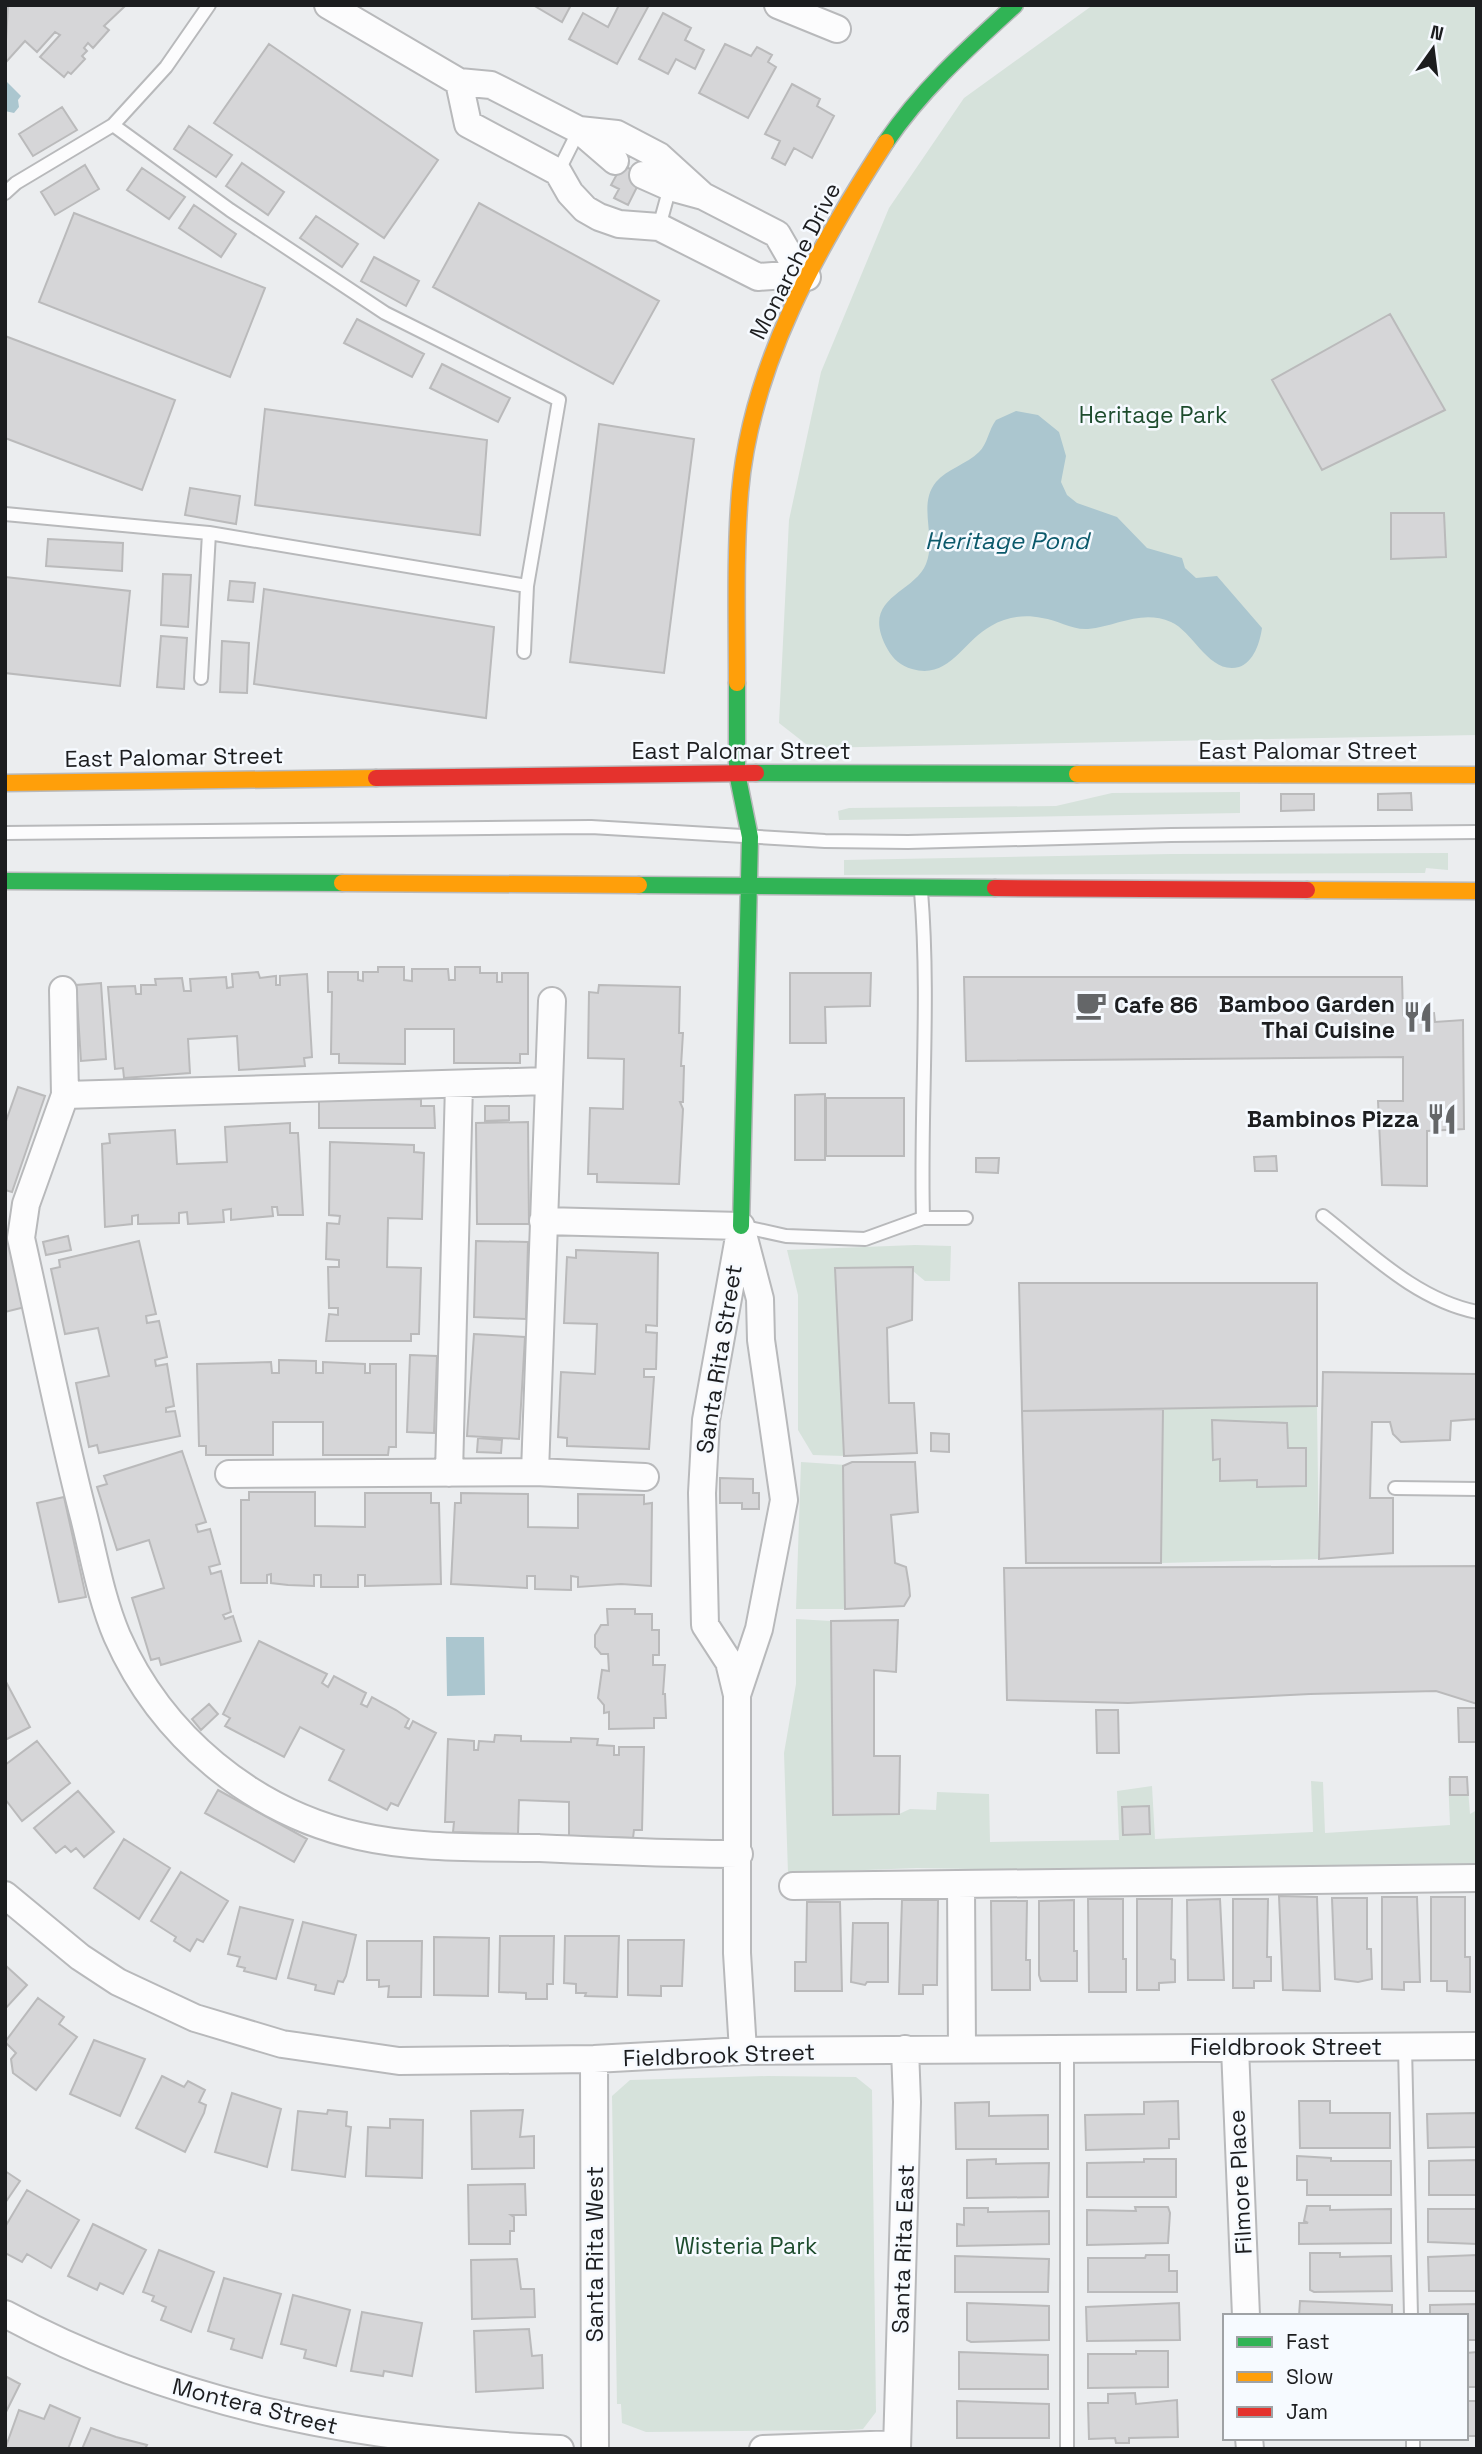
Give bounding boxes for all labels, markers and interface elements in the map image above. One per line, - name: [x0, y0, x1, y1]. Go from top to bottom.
- north arrow: [1398, 14, 1468, 84]
- text: N: [1428, 19, 1446, 47]
- street label: Monarche Drive: [743, 177, 847, 345]
- park label: Heritage Park: [1079, 400, 1227, 430]
- water label: Heritage Pond: [925, 525, 1092, 556]
- street label: East Palomar Street: [632, 736, 850, 766]
- street label: East Palomar Street: [1199, 736, 1417, 766]
- street label: East Palomar Street: [64, 740, 284, 774]
- cafe icon: Cafe 86: [1074, 988, 1108, 1022]
- place label: Bamboo Garden Thai Cuisine: [1219, 989, 1395, 1045]
- place label: Cafe 86: [1114, 990, 1198, 1020]
- restaurant icon: Bamboo Garden Thai Cuisine: [1401, 1000, 1435, 1034]
- restaurant icon: Bambinos Pizza: [1425, 1102, 1459, 1136]
- place label: Bambinos Pizza: [1247, 1104, 1419, 1134]
- street label: Santa Rita Street: [689, 1262, 749, 1456]
- street label: Fieldbrook Street: [1190, 2032, 1382, 2062]
- street label: Fieldbrook Street: [622, 2037, 816, 2073]
- street label: Filmore Place: [1221, 2109, 1259, 2255]
- street label: Santa Rita East: [885, 2164, 921, 2334]
- street label: Santa Rita West: [580, 2166, 610, 2342]
- park label: Wisteria Park: [675, 2231, 817, 2261]
- legend: [1223, 2314, 1468, 2440]
- text: Fast: [1286, 2328, 1330, 2355]
- text: Slow: [1286, 2363, 1334, 2390]
- street label: Montera Street: [169, 2371, 341, 2441]
- text: Jam: [1286, 2398, 1328, 2425]

